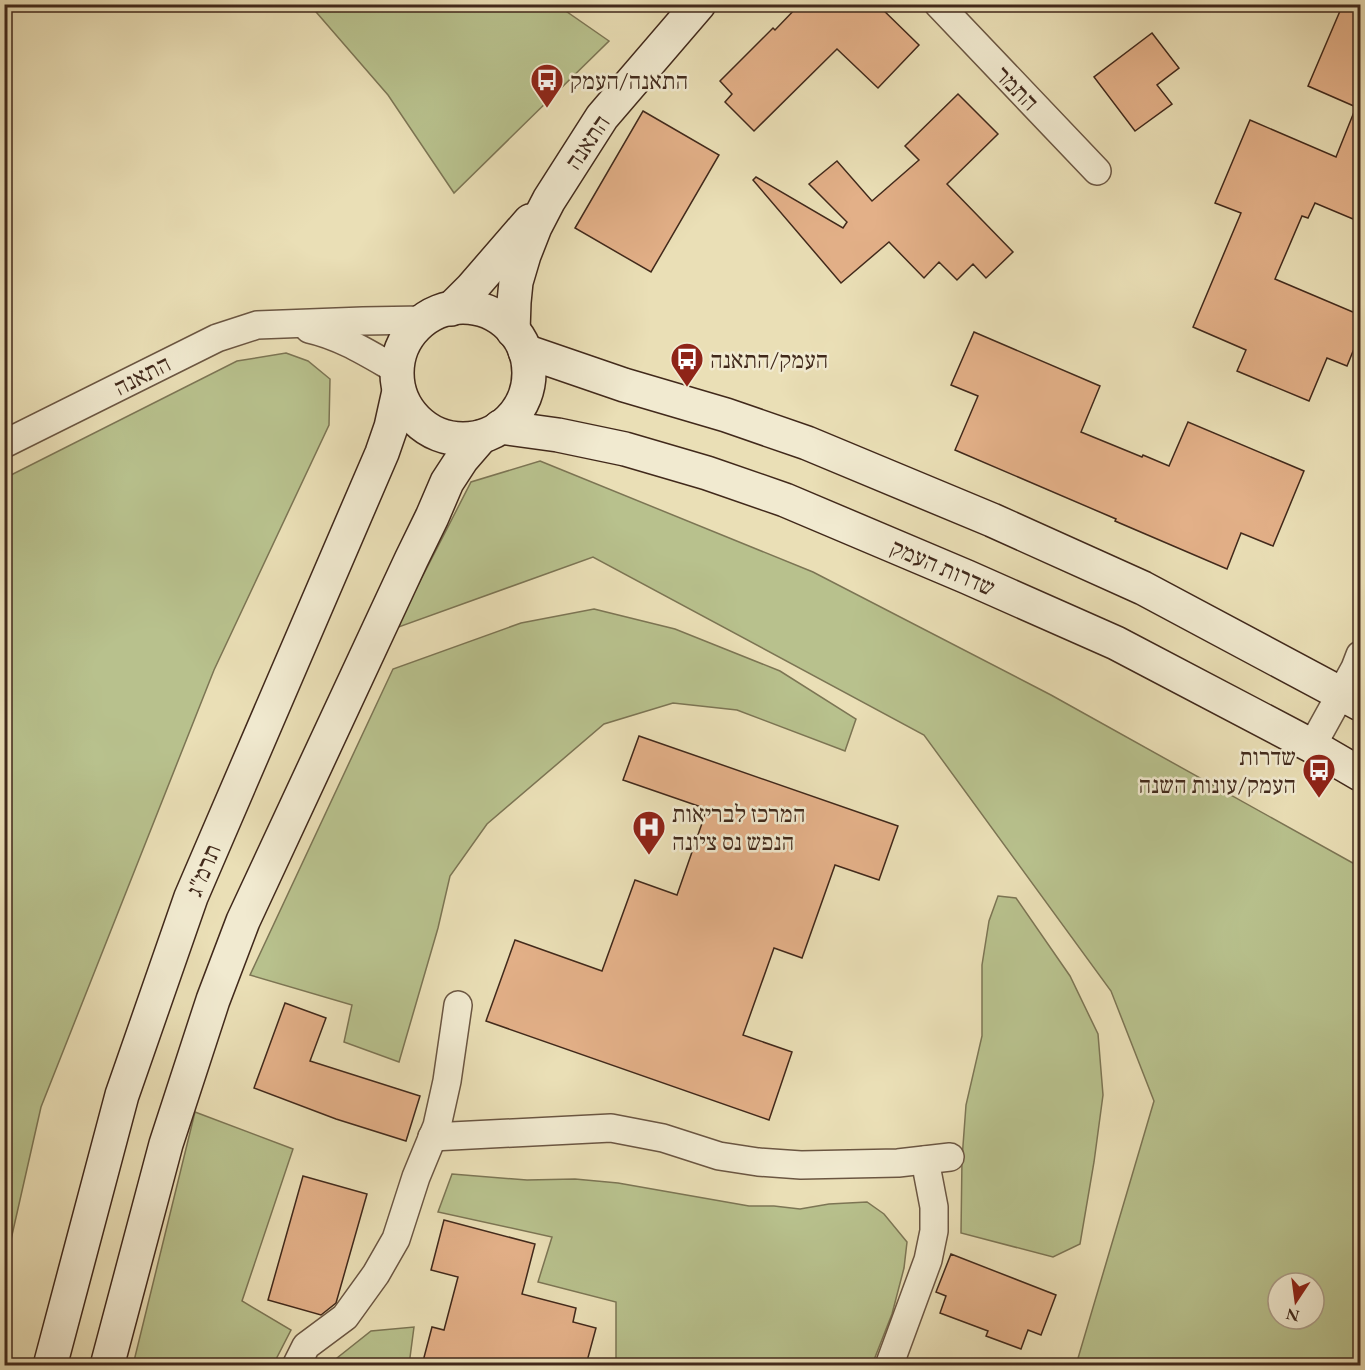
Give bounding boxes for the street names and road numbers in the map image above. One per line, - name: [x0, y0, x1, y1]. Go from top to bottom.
- street label: התמר: [988, 59, 1046, 117]
- street label: התאנה: [557, 109, 617, 175]
- street label: התאנה: [108, 348, 176, 402]
- street label: שדרות העמק: [886, 531, 1000, 603]
- street label: תרמ"ג: [178, 839, 228, 901]

